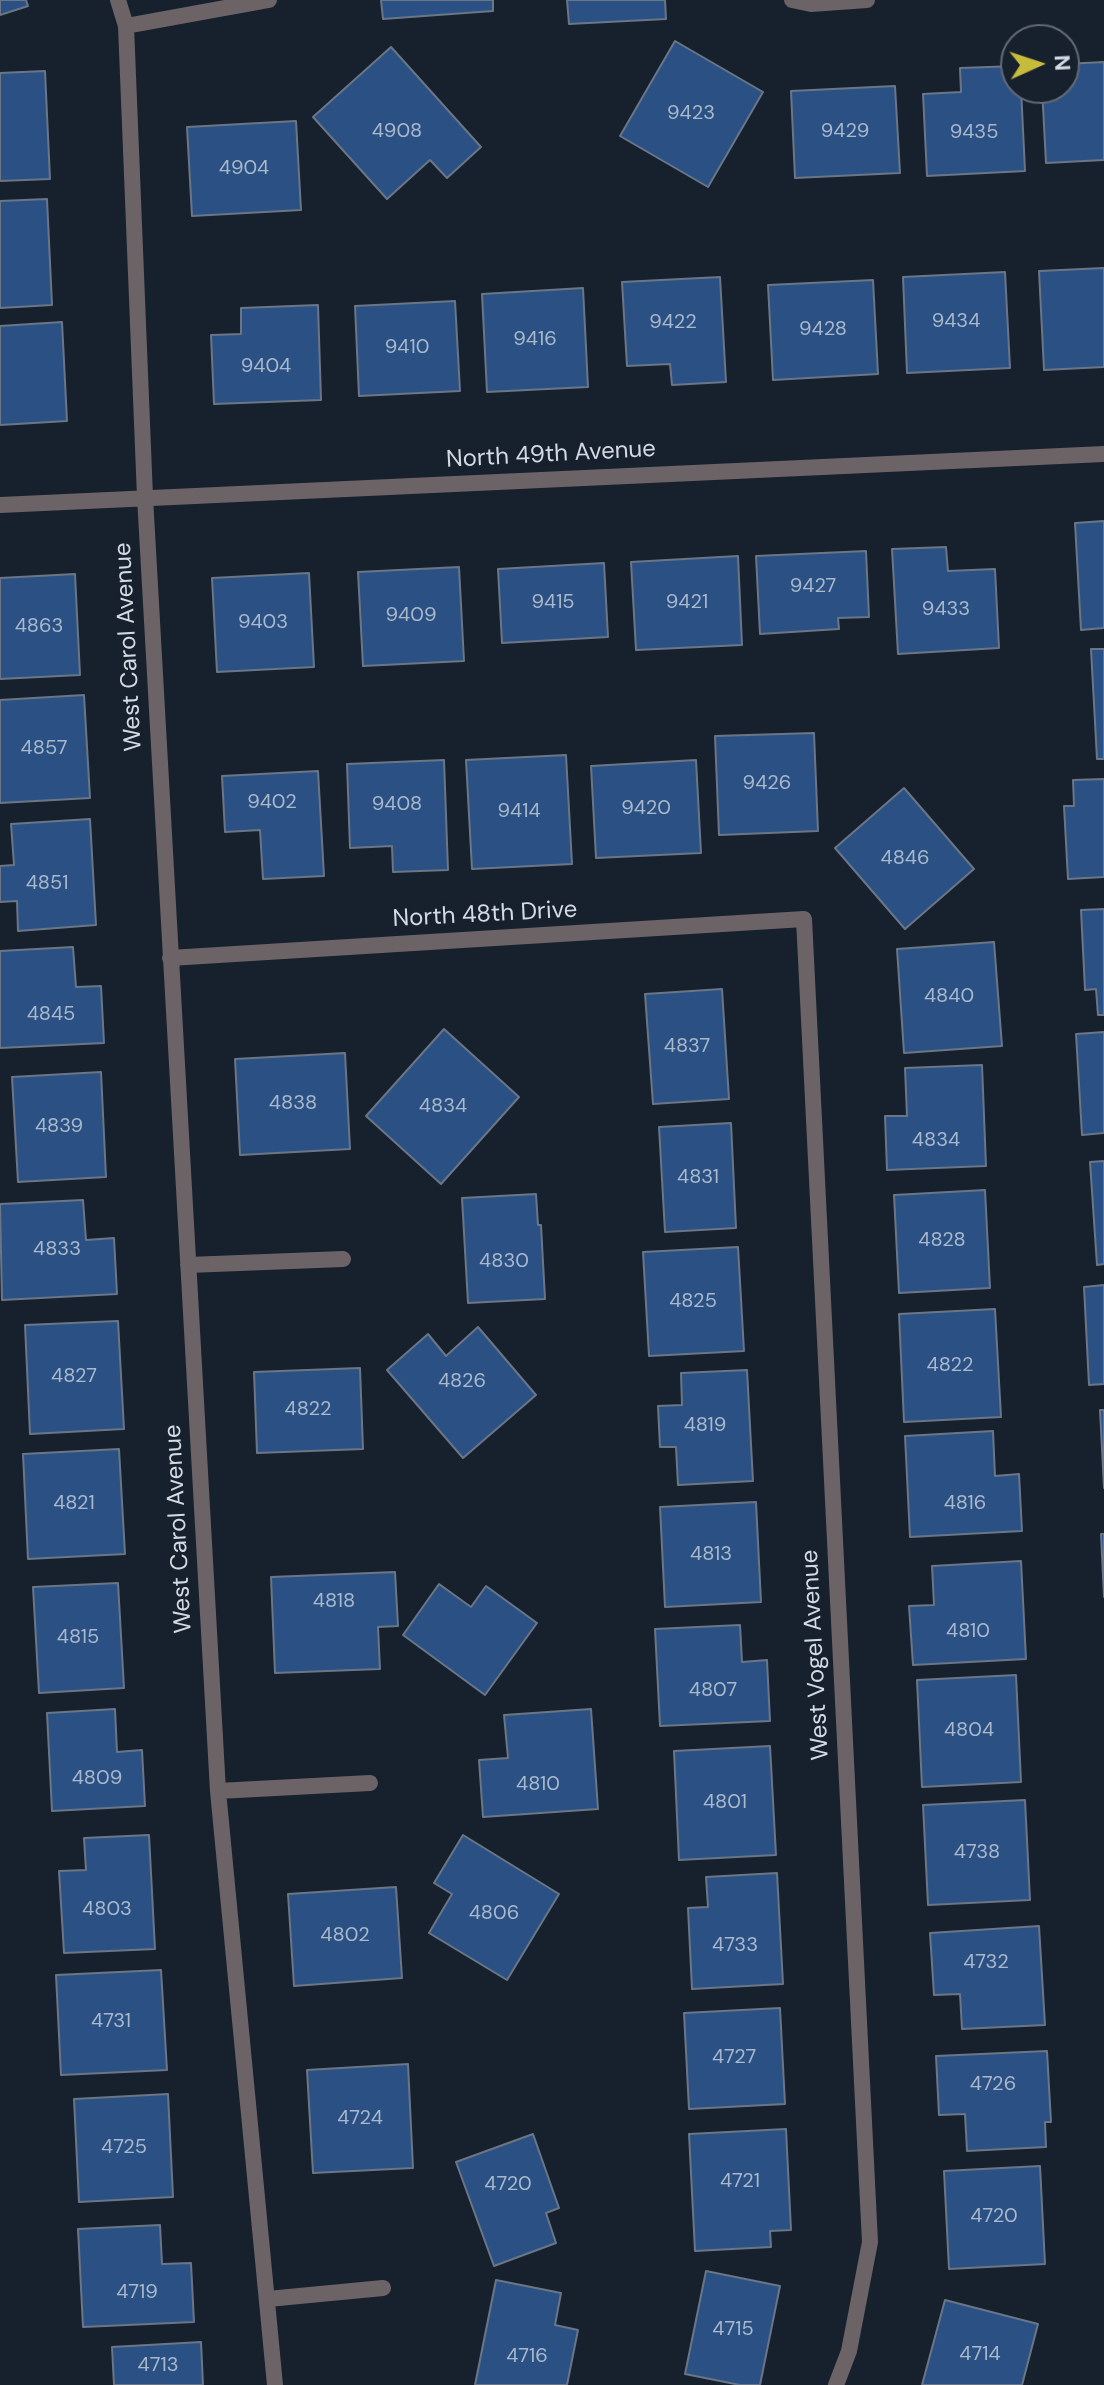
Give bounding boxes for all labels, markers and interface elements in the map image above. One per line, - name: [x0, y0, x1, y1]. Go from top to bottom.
- north arrow: [1000, 24, 1080, 104]
- text: N: [1048, 54, 1077, 72]
- house number: 9423: [667, 102, 715, 126]
- house number: 4908: [372, 120, 422, 144]
- house number: 9429: [821, 120, 869, 144]
- house number: 9435: [950, 121, 998, 145]
- house number: 4904: [219, 157, 269, 181]
- house number: 9434: [932, 310, 980, 334]
- house number: 9422: [649, 311, 697, 335]
- house number: 9428: [799, 318, 847, 342]
- house number: 9416: [513, 328, 557, 352]
- house number: 9410: [385, 336, 429, 360]
- house number: 9404: [241, 355, 291, 379]
- street label: North 49th Avenue: [445, 435, 657, 475]
- street label: West Carol Avenue: [109, 542, 149, 752]
- house number: 9427: [790, 575, 836, 599]
- house number: 9415: [531, 591, 575, 615]
- house number: 9421: [666, 591, 708, 615]
- house number: 9433: [922, 598, 970, 622]
- house number: 9409: [386, 604, 436, 628]
- house number: 9403: [238, 611, 288, 635]
- house number: 4863: [15, 615, 63, 639]
- house number: 4857: [21, 737, 67, 761]
- house number: 9426: [743, 772, 791, 796]
- house number: 9402: [247, 791, 297, 815]
- house number: 9408: [372, 793, 422, 817]
- house number: 9420: [621, 797, 671, 821]
- house number: 9414: [497, 800, 541, 824]
- house number: 4846: [881, 847, 929, 871]
- house number: 4851: [26, 872, 68, 896]
- street label: North 48th Drive: [392, 896, 578, 934]
- house number: 4840: [924, 985, 974, 1009]
- house number: 4845: [27, 1003, 75, 1027]
- house number: 4837: [664, 1035, 710, 1059]
- house number: 4838: [269, 1092, 317, 1116]
- house number: 4834: [419, 1095, 467, 1119]
- house number: 4839: [35, 1115, 83, 1139]
- house number: 4834: [912, 1129, 960, 1153]
- house number: 4831: [677, 1166, 719, 1190]
- house number: 4828: [918, 1229, 966, 1253]
- house number: 4833: [33, 1238, 81, 1262]
- house number: 4830: [479, 1250, 529, 1274]
- house number: 4825: [669, 1290, 717, 1314]
- house number: 4822: [927, 1354, 973, 1378]
- house number: 4827: [51, 1365, 97, 1389]
- house number: 4826: [438, 1370, 486, 1394]
- house number: 4822: [285, 1398, 331, 1422]
- house number: 4819: [684, 1414, 726, 1438]
- street label: West Carol Avenue: [159, 1424, 199, 1634]
- house number: 4821: [53, 1492, 95, 1516]
- house number: 4816: [944, 1492, 986, 1516]
- house number: 4813: [690, 1543, 732, 1567]
- street label: West Vogel Avenue: [796, 1549, 836, 1761]
- house number: 4818: [313, 1590, 355, 1614]
- house number: 4810: [946, 1620, 990, 1644]
- house number: 4815: [57, 1626, 99, 1650]
- house number: 4807: [689, 1679, 737, 1703]
- house number: 4804: [944, 1719, 994, 1743]
- house number: 4809: [72, 1767, 122, 1791]
- house number: 4810: [516, 1773, 560, 1797]
- house number: 4801: [703, 1791, 747, 1815]
- house number: 4738: [954, 1841, 1000, 1865]
- house number: 4803: [82, 1898, 132, 1922]
- house number: 4806: [469, 1902, 519, 1926]
- house number: 4802: [320, 1924, 370, 1948]
- house number: 4733: [712, 1934, 758, 1958]
- house number: 4732: [963, 1951, 1009, 1975]
- house number: 4731: [91, 2010, 131, 2034]
- house number: 4727: [712, 2046, 756, 2070]
- house number: 4726: [970, 2073, 1016, 2097]
- house number: 4724: [337, 2107, 383, 2131]
- house number: 4725: [101, 2136, 147, 2160]
- house number: 4721: [720, 2170, 760, 2194]
- house number: 4720: [484, 2173, 532, 2197]
- house number: 4720: [970, 2205, 1018, 2229]
- house number: 4719: [116, 2281, 158, 2305]
- house number: 4715: [712, 2318, 754, 2342]
- house number: 4714: [959, 2343, 1001, 2367]
- house number: 4716: [506, 2345, 548, 2369]
- house number: 4713: [138, 2354, 178, 2378]

